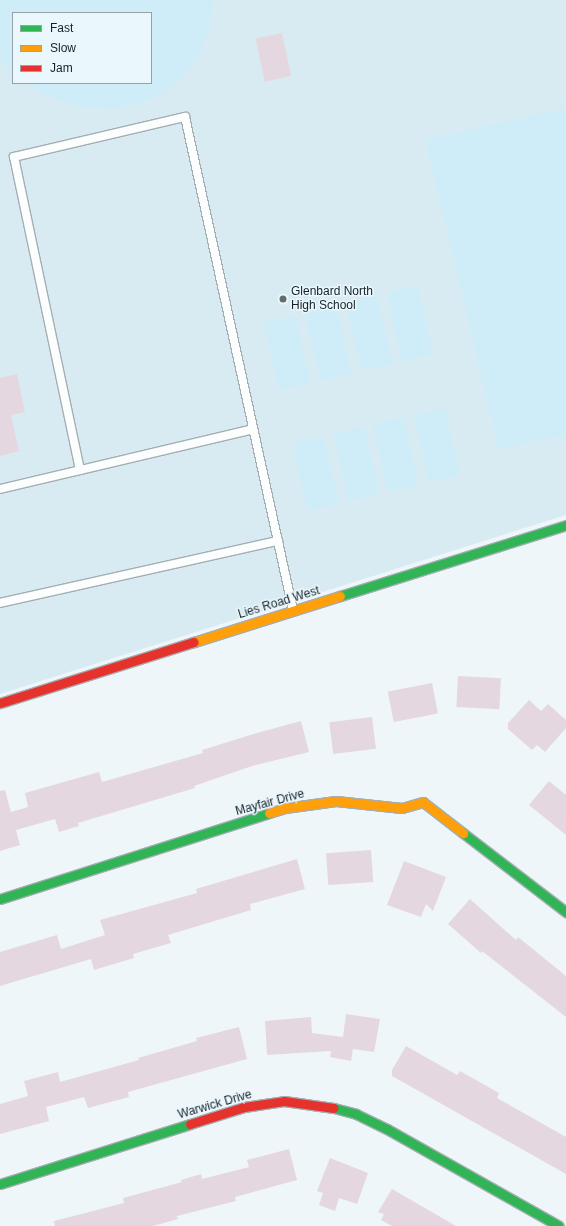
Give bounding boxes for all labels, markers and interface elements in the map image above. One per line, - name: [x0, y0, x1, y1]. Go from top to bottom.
- legend: [12, 12, 152, 84]
- text: Fast: [50, 21, 73, 35]
- text: Slow: [50, 41, 76, 55]
- text: Jam: [50, 61, 73, 75]
- place label: Glenbard North High School: [291, 285, 373, 313]
- marker: Glenbard North High School: [278, 294, 288, 304]
- street label: Lies Road West: [236, 584, 322, 622]
- street label: Mayfair Drive: [234, 787, 306, 819]
- street label: Warwick Drive: [176, 1088, 254, 1122]

